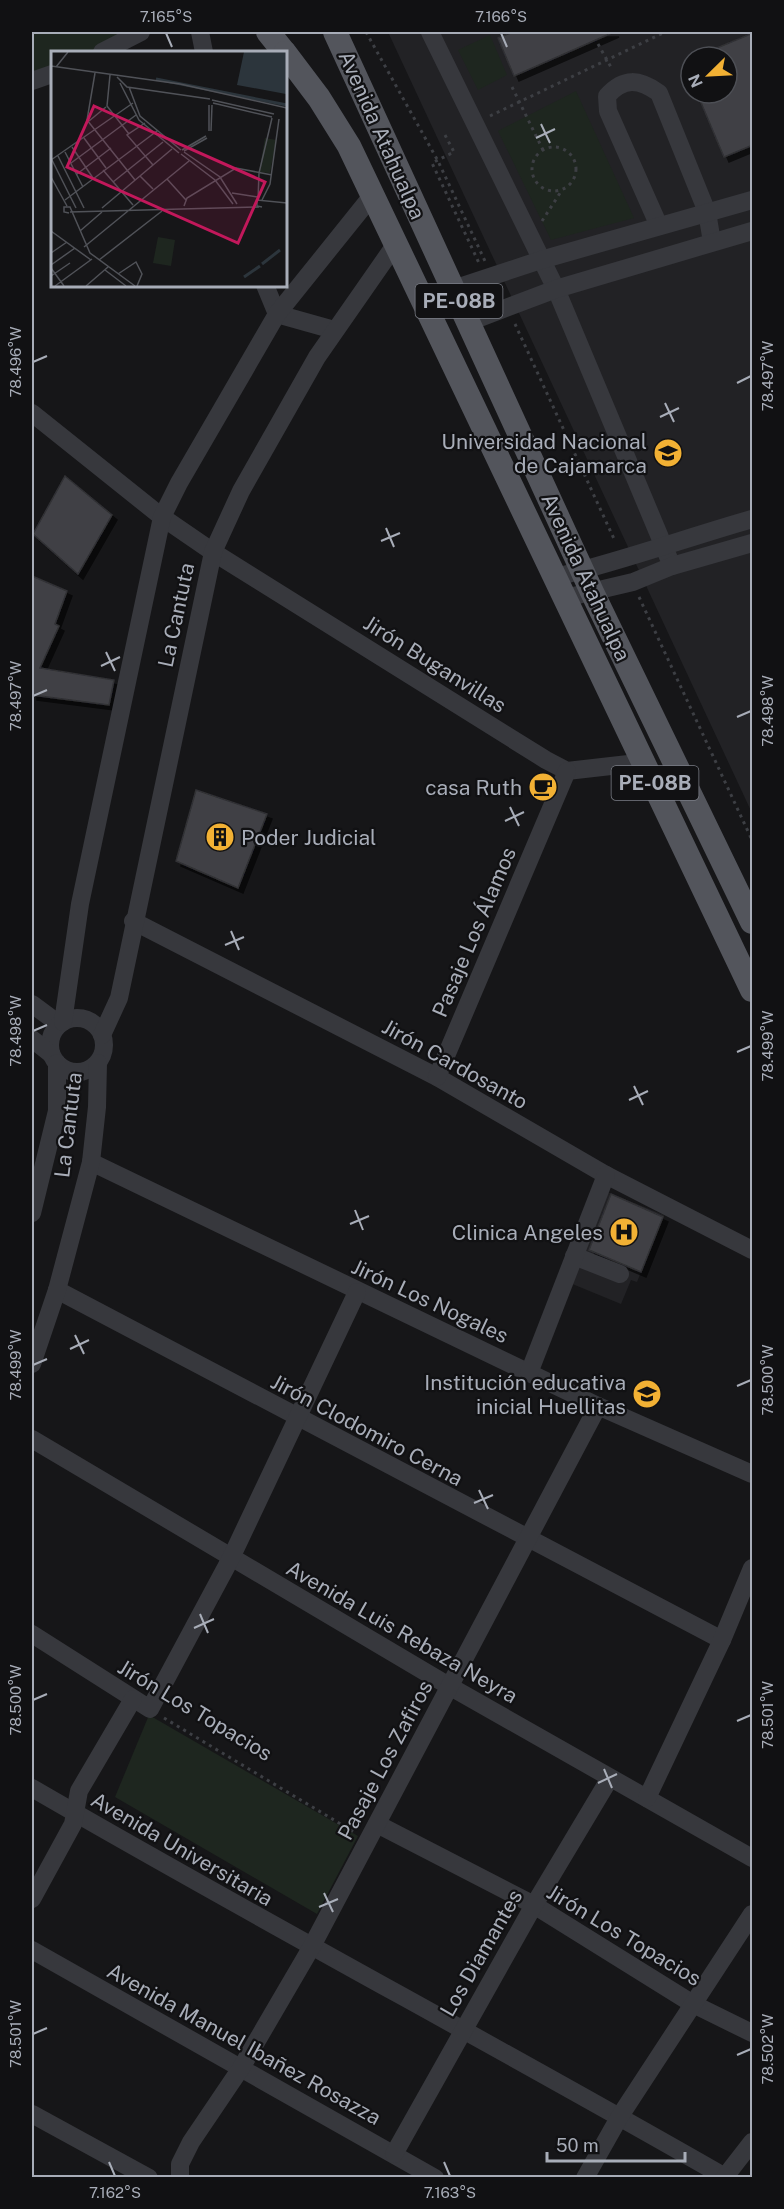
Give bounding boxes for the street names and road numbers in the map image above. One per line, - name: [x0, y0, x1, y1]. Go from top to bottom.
- street label: Avenida Atahualpa: [334, 47, 430, 223]
- road number: PE-08B: [416, 284, 502, 318]
- street label: Avenida Atahualpa: [536, 489, 636, 665]
- street label: La Cantuta: [153, 561, 199, 669]
- street label: Jirón Buganvillas: [359, 610, 511, 718]
- road number: PE-08B: [612, 766, 698, 800]
- street label: Pasaje Los Álamos: [427, 843, 521, 1021]
- street label: Jirón Cardosanto: [378, 1014, 532, 1114]
- street label: La Cantuta: [49, 1071, 87, 1179]
- street label: Jirón Los Nogales: [348, 1254, 512, 1348]
- street label: Jirón Clodomiro Cerna: [267, 1369, 467, 1491]
- street label: Avenida Luis Rebaza Neyra: [282, 1556, 522, 1708]
- street label: Jirón Los Topacios: [113, 1654, 277, 1766]
- street label: Pasaje Los Zafiros: [332, 1676, 438, 1844]
- street label: Avenida Universitaria: [87, 1787, 277, 1911]
- street label: Jirón Los Topacios: [542, 1879, 706, 1991]
- street label: Los Diamantes: [435, 1885, 527, 2021]
- street label: Avenida Manuel Ibañez Rosazza: [103, 1958, 385, 2130]

